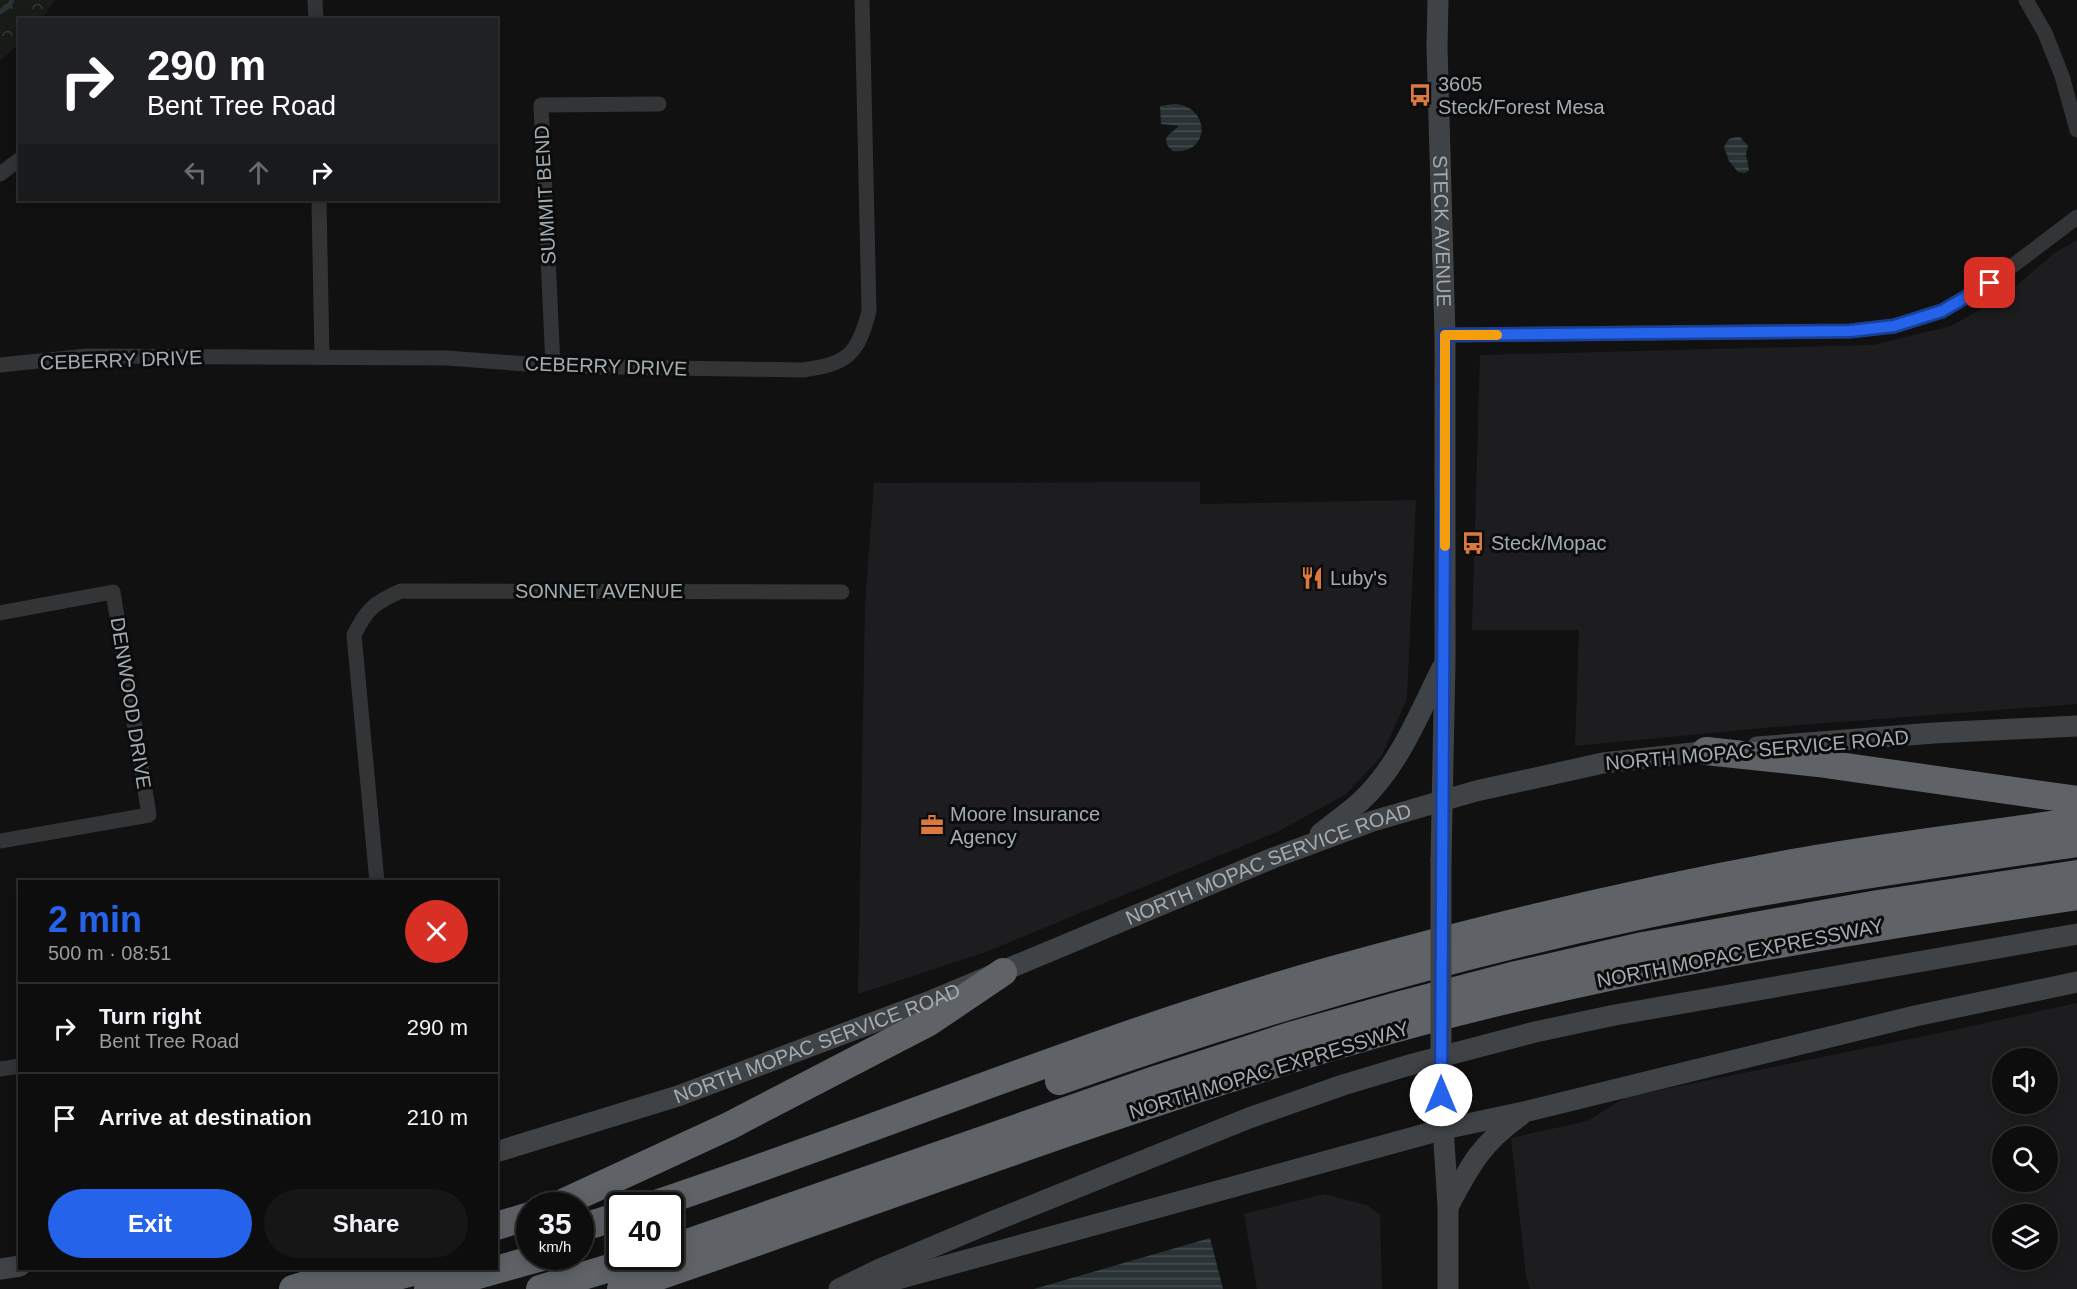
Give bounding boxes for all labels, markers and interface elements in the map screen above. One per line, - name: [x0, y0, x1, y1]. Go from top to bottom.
- icon: right: [48, 42, 126, 120]
- text: 290 m: [147, 42, 266, 89]
- place label: 3605 Steck/Forest Mesa: [1438, 73, 1606, 118]
- bus stop icon: 3605 Steck/Forest Mesa: [1407, 82, 1433, 108]
- text: Bent Tree Road: [147, 91, 336, 121]
- street label: SUMMIT BEND: [530, 125, 560, 265]
- street label: STECK AVENUE: [1429, 155, 1455, 307]
- icon: left: [179, 156, 212, 189]
- icon: ahead: [242, 156, 275, 189]
- icon: right: [305, 156, 338, 189]
- pin: [1964, 257, 2015, 308]
- icon: arrive: [1973, 266, 2006, 299]
- street label: CEBERRY DRIVE: [39, 346, 203, 374]
- street label: CEBERRY DRIVE: [524, 352, 688, 380]
- bus stop icon: Steck/Mopac: [1460, 530, 1486, 556]
- place label: Steck/Mopac: [1491, 532, 1607, 554]
- restaurant icon: Luby's: [1299, 565, 1325, 591]
- place label: Luby's: [1330, 567, 1387, 589]
- street label: SONNET AVENUE: [515, 580, 683, 602]
- street label: DENWOOD DRIVE: [107, 616, 155, 790]
- street label: NORTH MOPAC SERVICE ROAD: [1604, 726, 1910, 774]
- street label: NORTH MOPAC SERVICE ROAD: [1122, 799, 1414, 929]
- place label: Moore Insurance Agency: [950, 803, 1100, 848]
- office icon: Moore Insurance Agency: [919, 812, 945, 838]
- text: 2 min: [48, 899, 142, 940]
- button: close: [405, 900, 468, 963]
- street label: NORTH MOPAC EXPRESSWAY: [1595, 914, 1885, 992]
- text: 500 m · 08:51: [48, 942, 171, 964]
- street label: NORTH MOPAC SERVICE ROAD: [671, 979, 963, 1108]
- text: Turn right: [99, 1004, 201, 1029]
- icon: right: [48, 1012, 81, 1045]
- text: 290 m: [407, 1015, 468, 1040]
- street label: NORTH MOPAC EXPRESSWAY: [1126, 1017, 1412, 1123]
- text: Bent Tree Road: [99, 1030, 239, 1052]
- map controls: [1992, 1048, 2058, 1270]
- button: sound: [1992, 1048, 2058, 1114]
- position arrow: [1409, 1063, 1473, 1127]
- icon: arrive: [48, 1102, 81, 1135]
- text: Arrive at destination: [99, 1105, 312, 1130]
- text: 210 m: [407, 1105, 468, 1130]
- button: search: [1992, 1126, 2058, 1192]
- button: Exit: [48, 1189, 252, 1258]
- button: Share: [264, 1189, 468, 1258]
- speed limit sign: 40: [606, 1192, 684, 1270]
- button: layers: [1992, 1204, 2058, 1270]
- text: 35: [538, 1207, 572, 1240]
- text: km/h: [539, 1238, 571, 1255]

